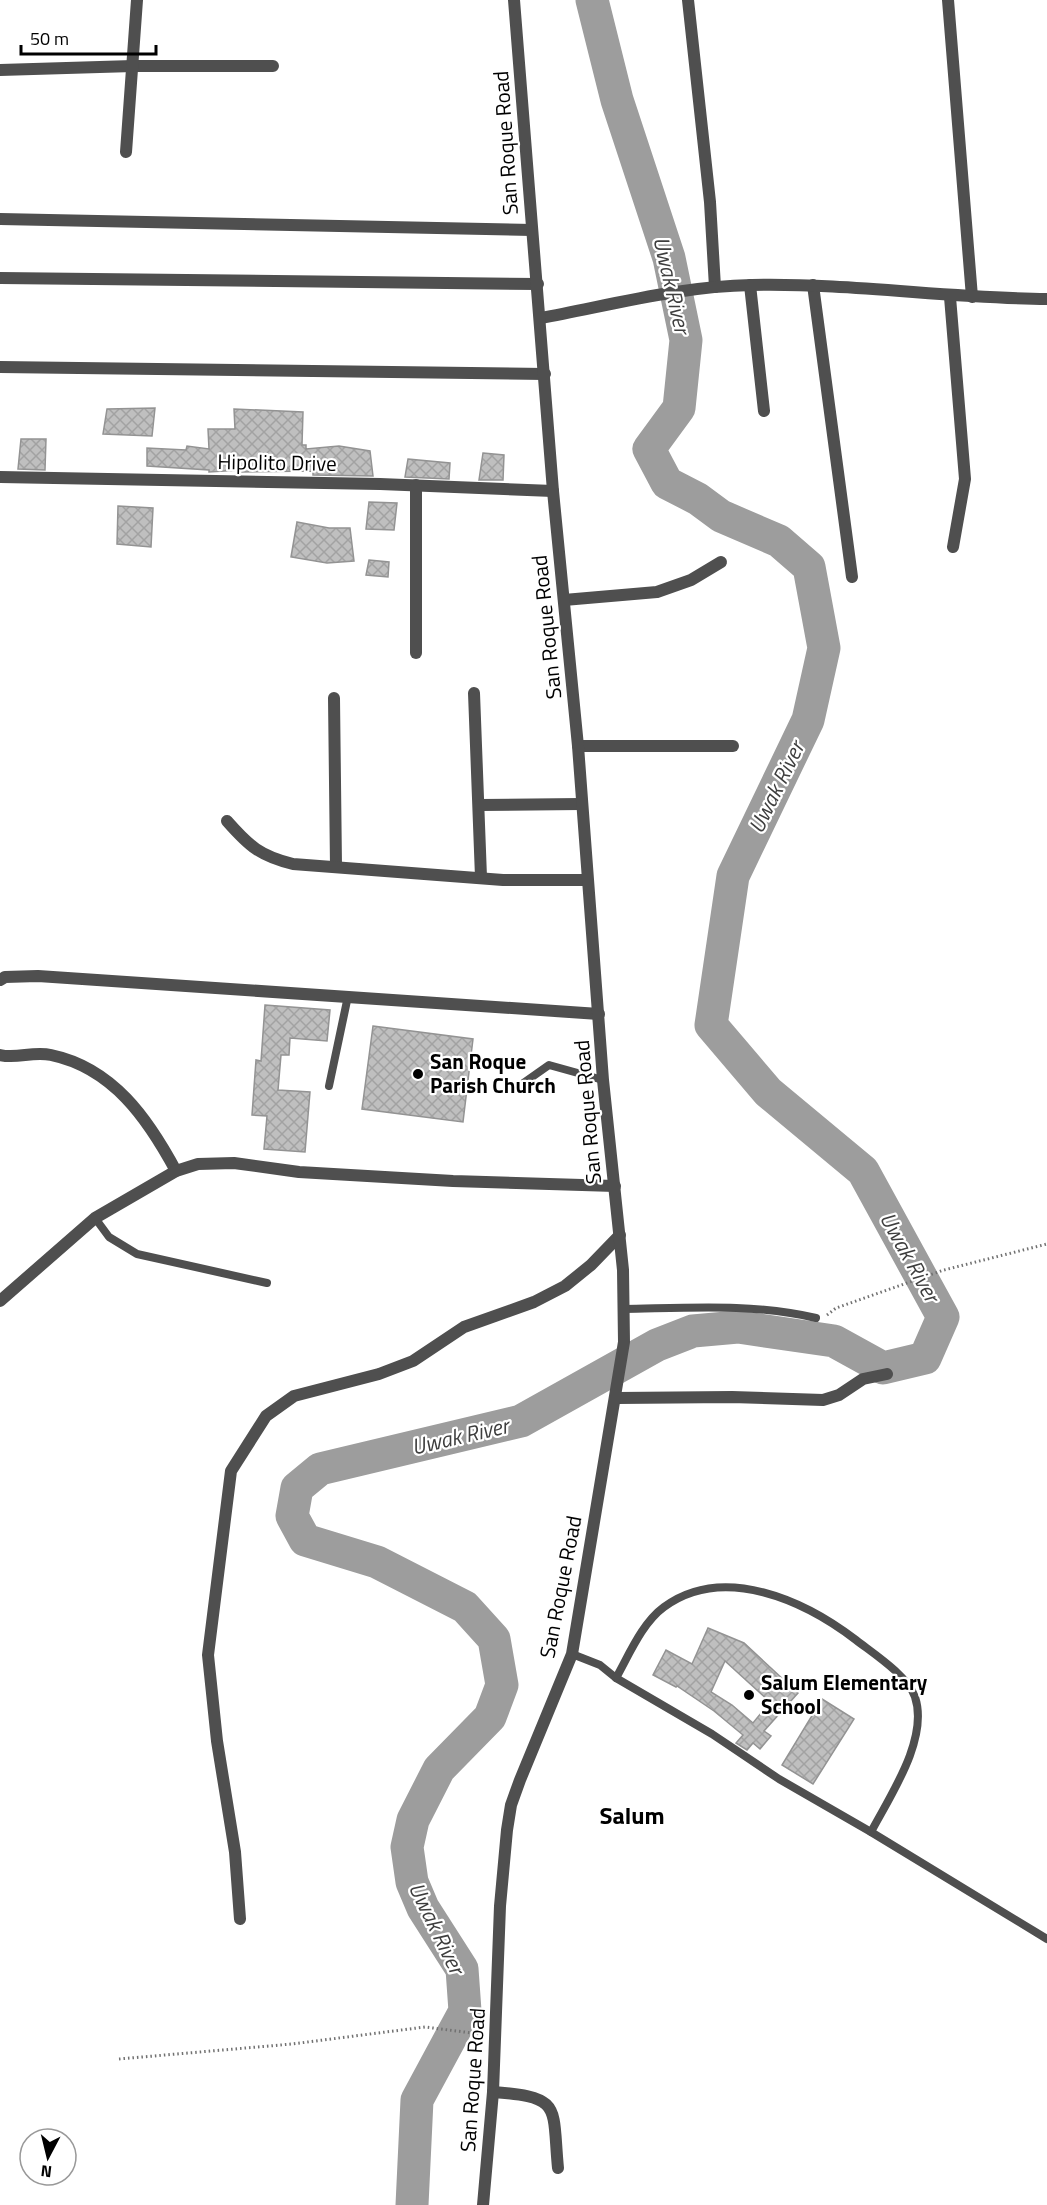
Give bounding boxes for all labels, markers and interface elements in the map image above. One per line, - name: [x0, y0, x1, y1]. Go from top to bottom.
- scale bar: [21, 18, 156, 56]
- text: 50 m: [30, 25, 69, 52]
- street label: San Roque Road: [484, 70, 526, 216]
- water label: Uwak River: [644, 233, 700, 340]
- street label: Hipolito Drive: [217, 445, 337, 479]
- street label: San Roque Road: [523, 554, 569, 701]
- water label: Uwak River: [739, 733, 814, 839]
- street label: San Roque Road: [565, 1039, 609, 1185]
- place label: San Roque Parish Church: [430, 1045, 556, 1101]
- marker: San Roque Parish Church: [411, 1067, 425, 1081]
- water label: Uwak River: [871, 1206, 950, 1311]
- water label: Uwak River: [408, 1408, 515, 1464]
- street label: San Roque Road: [531, 1513, 590, 1661]
- place label: Salum Elementary School: [761, 1666, 928, 1722]
- marker: Salum Elementary School: [742, 1688, 756, 1702]
- district label: Salum: [599, 1797, 665, 1833]
- water label: Uwak River: [400, 1876, 475, 1982]
- street label: San Roque Road: [451, 2007, 493, 2153]
- north arrow: [18, 2127, 78, 2187]
- text: N: [39, 2159, 53, 2184]

